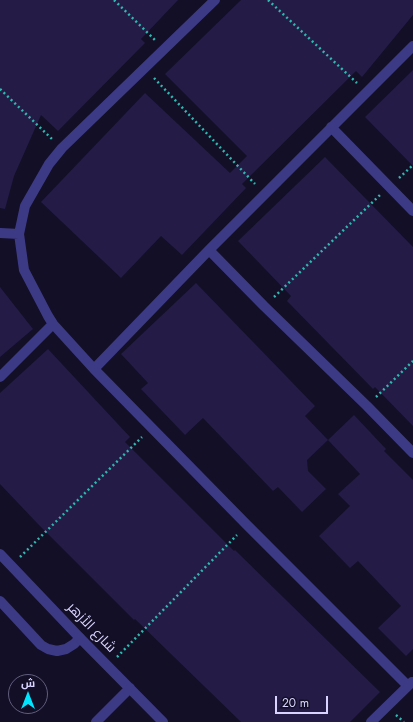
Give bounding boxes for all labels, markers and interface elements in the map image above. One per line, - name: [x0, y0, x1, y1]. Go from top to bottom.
- street label: شارع الأزهر: [63, 599, 119, 657]
- north arrow: [8, 674, 48, 714]
- text: ش: [21, 675, 35, 691]
- scale bar: [277, 688, 330, 714]
- text: 20 m: [282, 694, 309, 712]

